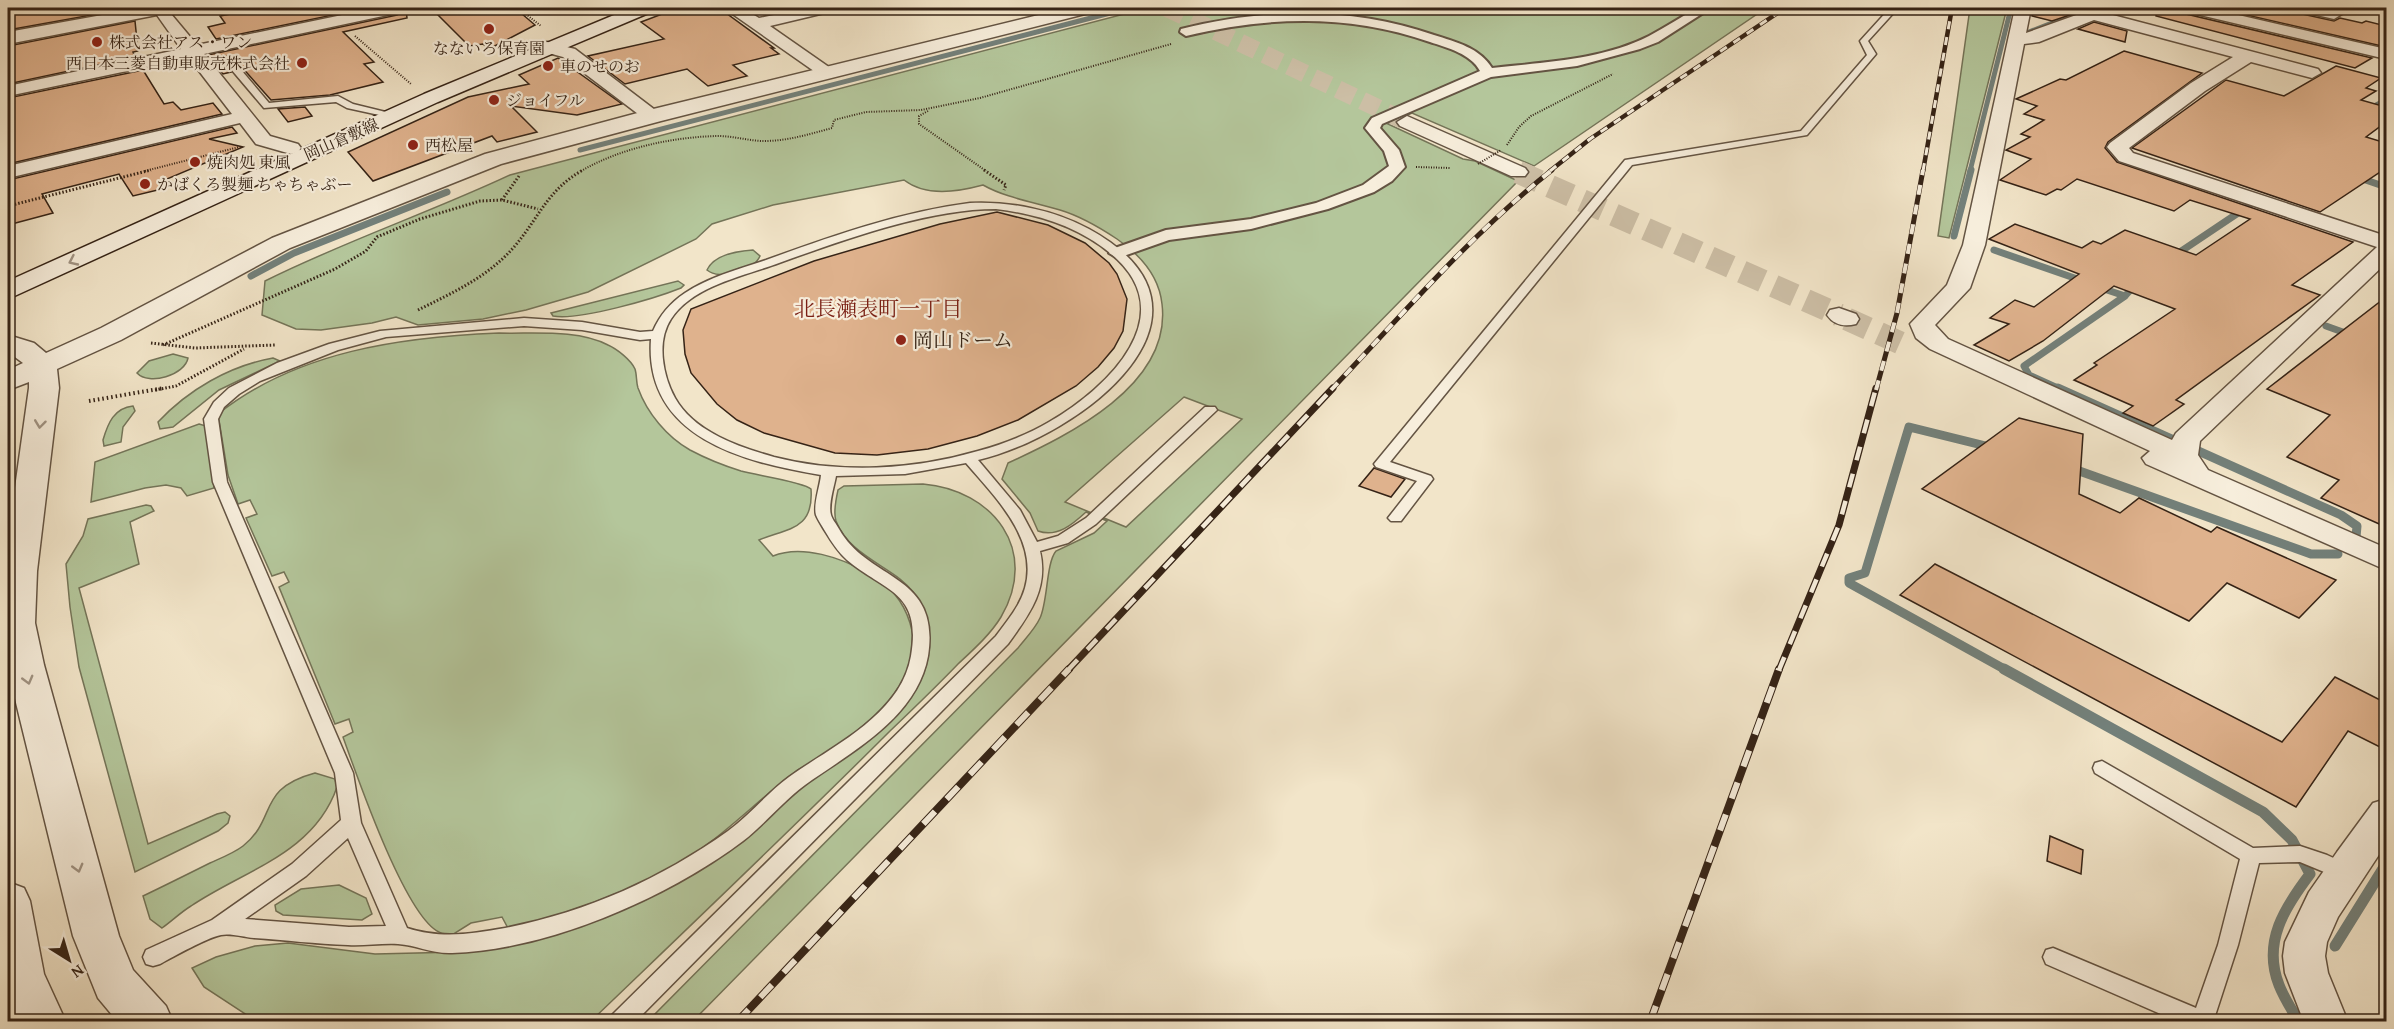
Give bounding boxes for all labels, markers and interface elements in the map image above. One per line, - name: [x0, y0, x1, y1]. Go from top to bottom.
- marker: なないろ保育園: [482, 22, 496, 36]
- place label: 株式会社アス・ワン: [109, 30, 252, 54]
- marker: 株式会社アス・ワン: [90, 35, 104, 49]
- place label: なないろ保育園: [433, 36, 545, 60]
- place label: 西日本三菱自動車販売株式会社: [66, 51, 290, 75]
- place label: 車のせのお: [560, 54, 640, 78]
- marker: 西日本三菱自動車販売株式会社: [295, 56, 309, 70]
- marker: 車のせのお: [541, 59, 555, 73]
- place label: ジョイフル: [506, 88, 585, 112]
- marker: ジョイフル: [487, 93, 501, 107]
- street label: 岡山倉敷線: [300, 112, 382, 166]
- place label: 西松屋: [425, 133, 473, 157]
- marker: 西松屋: [406, 138, 420, 152]
- place label: 焼肉処 東風: [207, 150, 291, 174]
- marker: 焼肉処 東風: [188, 155, 202, 169]
- place label: かばくろ製麺 ちゃちゃぶー: [157, 172, 353, 196]
- marker: かばくろ製麺 ちゃちゃぶー: [138, 177, 152, 191]
- one-way arrow: [68, 254, 79, 266]
- district label: 北長瀬表町一丁目: [794, 293, 962, 324]
- place label: 岡山ドーム: [913, 325, 1013, 354]
- marker: 岡山ドーム: [894, 333, 908, 347]
- one-way arrow: [34, 420, 47, 429]
- one-way arrow: [21, 674, 34, 684]
- one-way arrow: [70, 863, 83, 873]
- north arrow: [39, 930, 99, 990]
- text: N: [66, 959, 90, 985]

